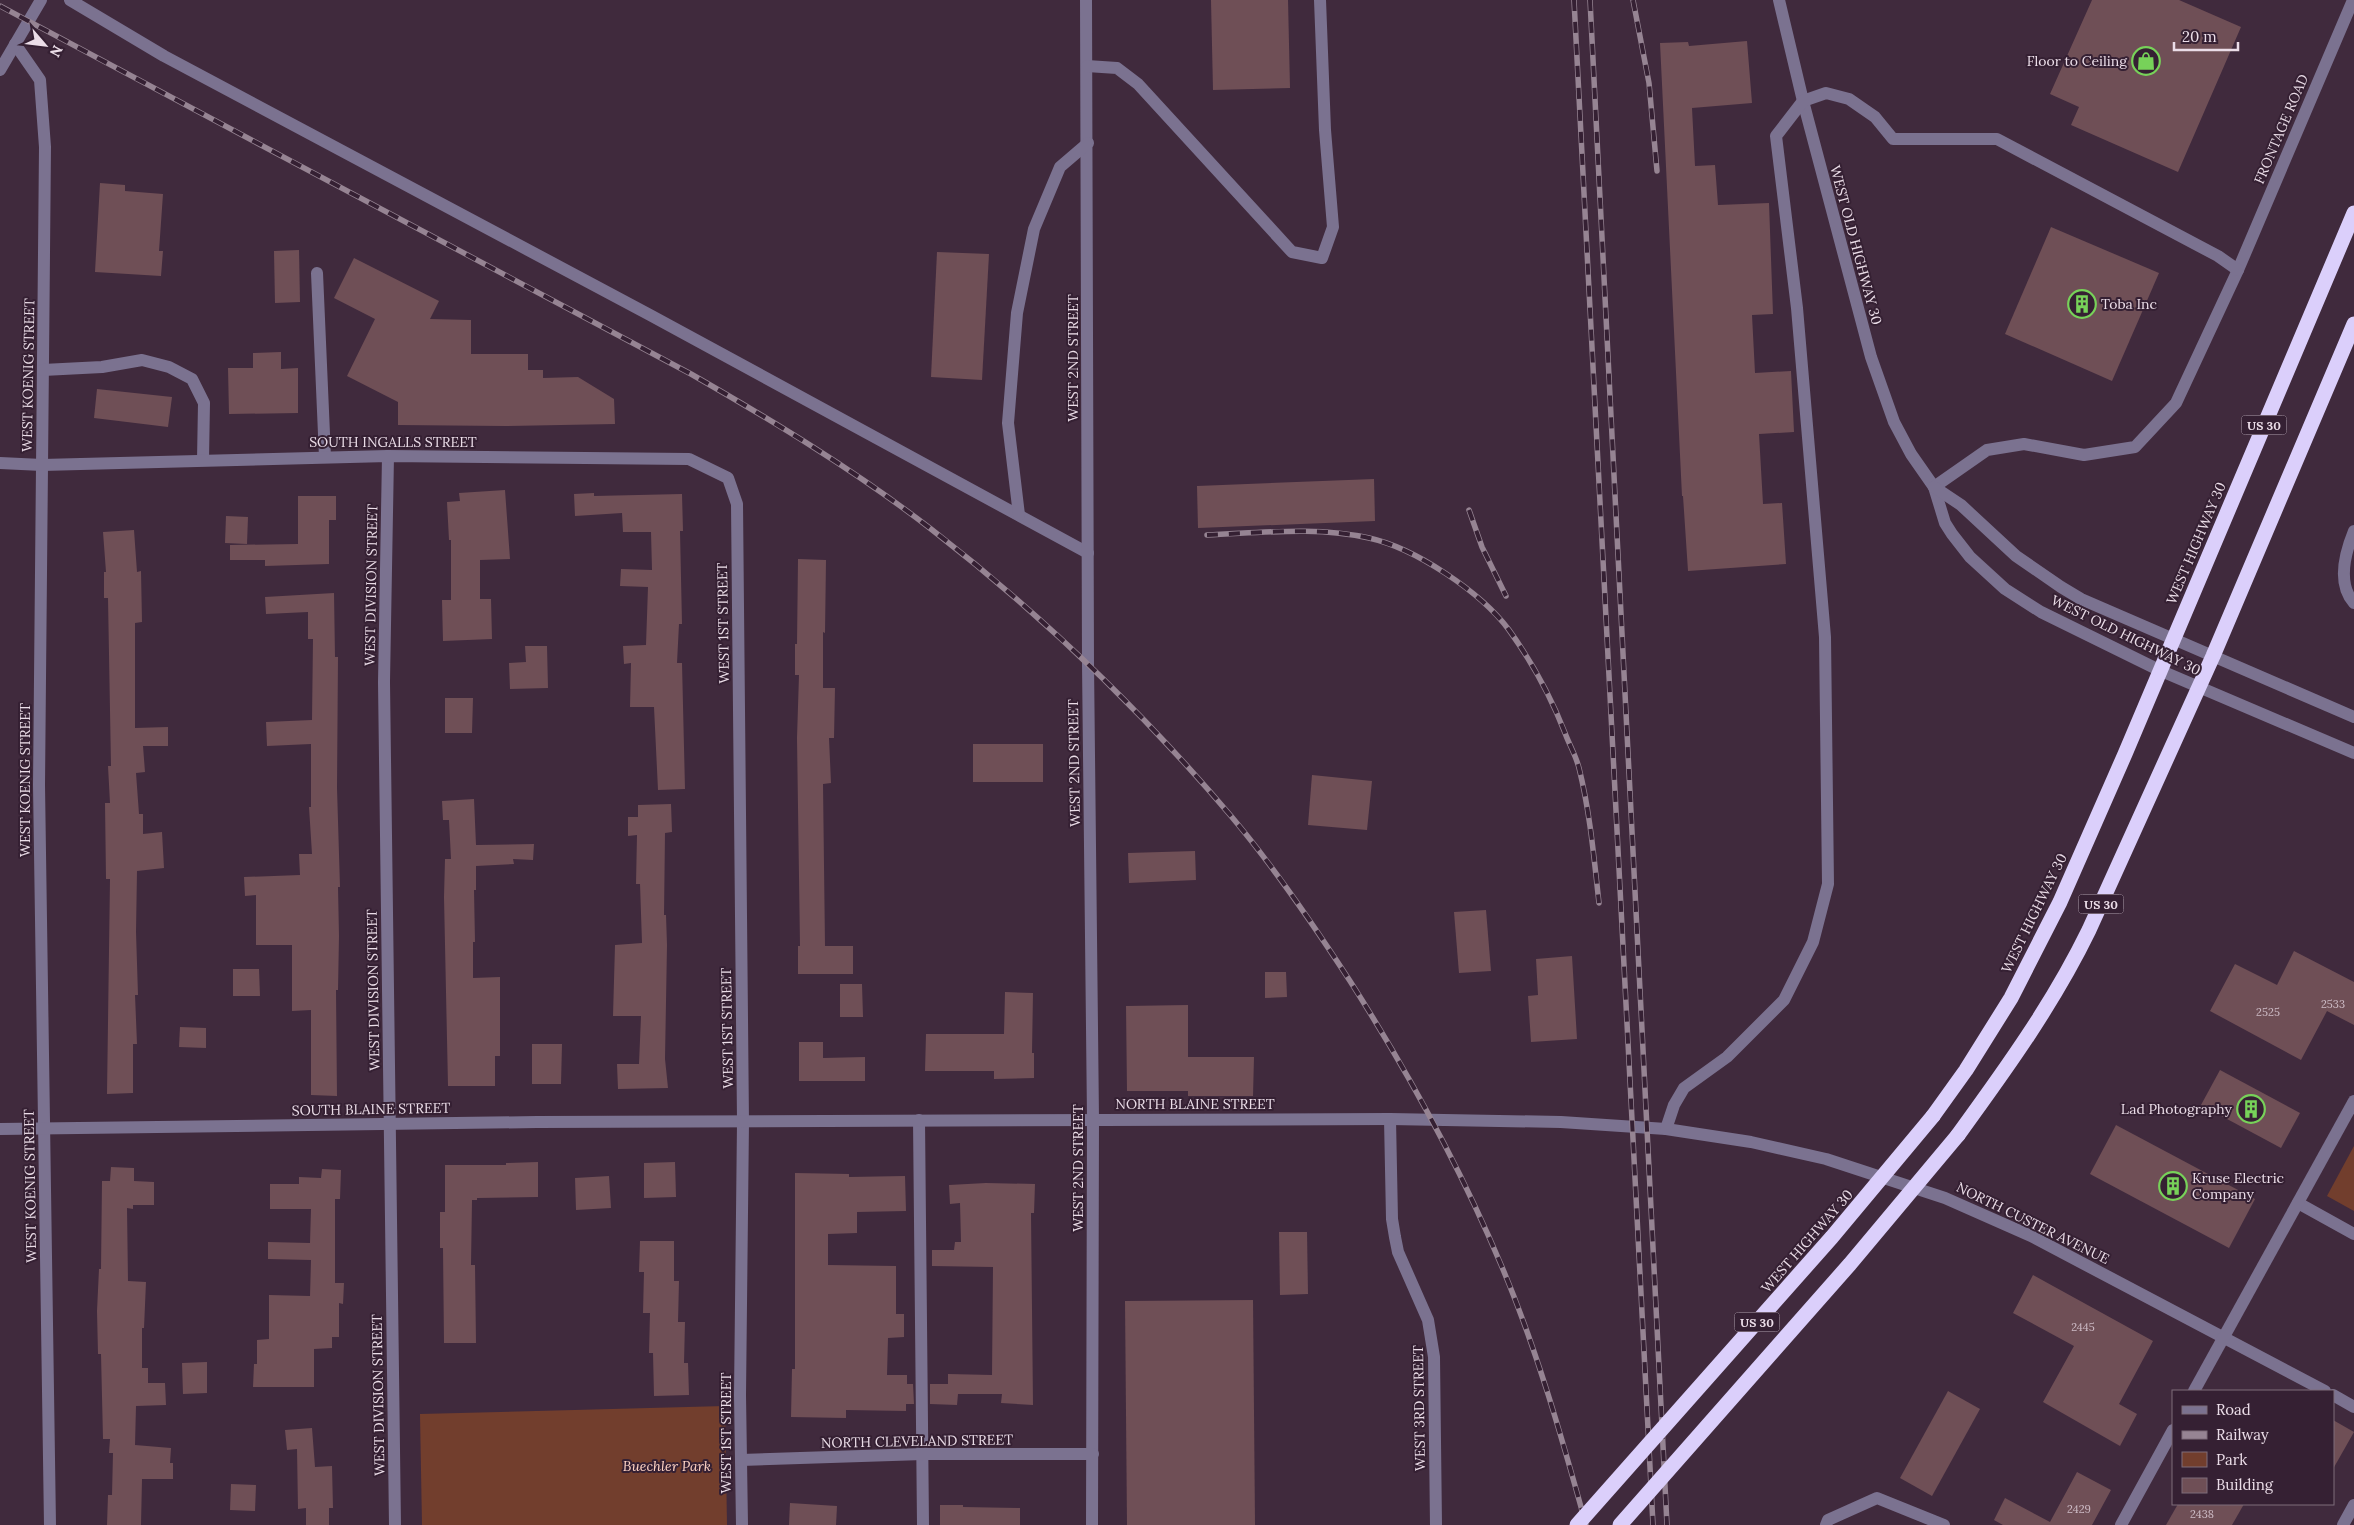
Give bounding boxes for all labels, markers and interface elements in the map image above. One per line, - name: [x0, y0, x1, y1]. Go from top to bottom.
- north arrow: [20, 20, 70, 70]
- scale bar: [2174, 20, 2238, 52]
- text: 20 m: [2182, 27, 2217, 46]
- text: N: [46, 42, 67, 60]
- shop icon: Floor to Ceiling: [2131, 46, 2161, 76]
- place label: Floor to Ceiling: [2027, 52, 2127, 70]
- street label: FRONTAGE ROAD: [2250, 71, 2312, 187]
- street label: WEST OLD HIGHWAY 30: [1826, 163, 1886, 327]
- building icon: Toba Inc: [2067, 289, 2097, 319]
- street label: WEST 2ND STREET: [1064, 294, 1082, 422]
- place label: Toba Inc: [2101, 295, 2157, 313]
- street label: WEST KOENIG STREET: [18, 298, 38, 452]
- road number: US 30: [2242, 416, 2286, 434]
- street label: SOUTH INGALLS STREET: [309, 433, 477, 451]
- street label: WEST HIGHWAY 30: [2162, 479, 2230, 607]
- street label: WEST DIVISION STREET: [361, 504, 381, 666]
- street label: WEST 1ST STREET: [713, 562, 733, 684]
- street label: WEST OLD HIGHWAY 30: [2048, 591, 2204, 679]
- street label: WEST 2ND STREET: [1064, 699, 1084, 827]
- street label: WEST KOENIG STREET: [16, 703, 34, 857]
- street label: WEST HIGHWAY 30: [1997, 850, 2071, 976]
- road number: US 30: [2078, 894, 2124, 914]
- street label: WEST DIVISION STREET: [363, 909, 383, 1071]
- street label: WEST 1ST STREET: [717, 967, 737, 1089]
- house number: 2533: [2321, 997, 2345, 1011]
- house number: 2525: [2256, 1005, 2280, 1019]
- building icon: Lad Photography: [2236, 1094, 2266, 1124]
- street label: NORTH BLAINE STREET: [1115, 1095, 1275, 1113]
- street label: SOUTH BLAINE STREET: [292, 1099, 450, 1119]
- place label: Lad Photography: [2121, 1100, 2233, 1118]
- street label: WEST 2ND STREET: [1069, 1104, 1087, 1232]
- street label: WEST KOENIG STREET: [20, 1109, 40, 1263]
- place label: Kruse Electric Company: [2192, 1169, 2284, 1203]
- building icon: Kruse Electric Company: [2158, 1171, 2188, 1201]
- street label: NORTH CUSTER AVENUE: [1953, 1178, 2113, 1268]
- street label: WEST HIGHWAY 30: [1757, 1186, 1857, 1296]
- road number: US 30: [1734, 1312, 1780, 1331]
- street label: WEST DIVISION STREET: [368, 1314, 388, 1476]
- house number: 2445: [2071, 1320, 2095, 1334]
- street label: WEST 3RD STREET: [1409, 1345, 1429, 1471]
- street label: WEST 1ST STREET: [717, 1372, 735, 1493]
- legend: [2172, 1390, 2334, 1505]
- text: Road: [2216, 1400, 2251, 1419]
- text: Railway: [2216, 1425, 2269, 1444]
- street label: NORTH CLEVELAND STREET: [821, 1430, 1013, 1452]
- text: Park: [2216, 1450, 2247, 1469]
- park label: Buechler Park: [623, 1457, 711, 1475]
- text: Building: [2216, 1475, 2274, 1494]
- house number: 2429: [2067, 1502, 2091, 1516]
- house number: 2438: [2190, 1507, 2214, 1521]

